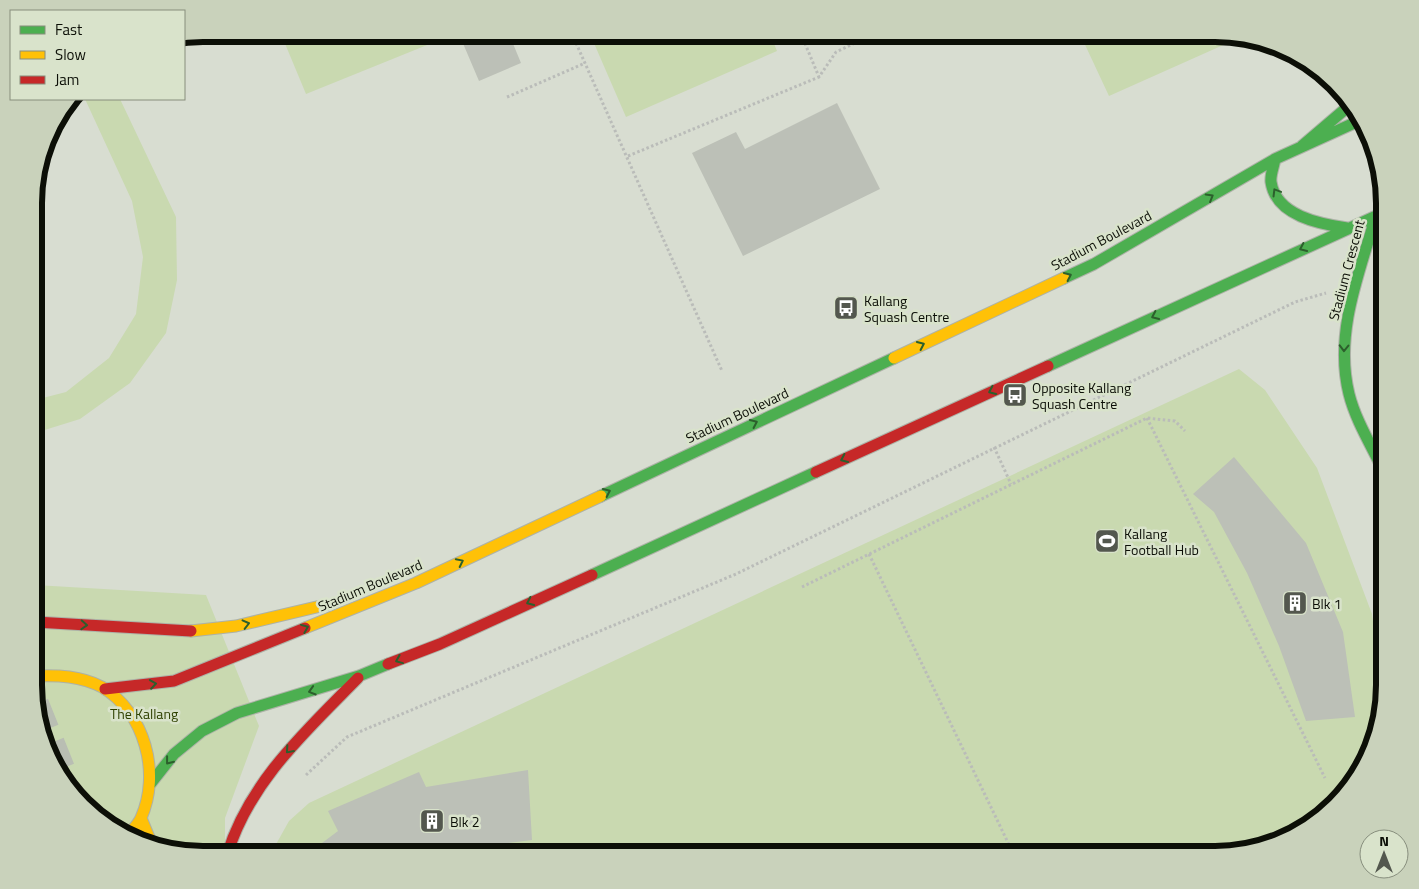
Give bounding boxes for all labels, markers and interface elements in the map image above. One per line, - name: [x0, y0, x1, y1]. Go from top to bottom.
- legend: [10, 10, 185, 100]
- text: Fast: [55, 18, 83, 41]
- text: Slow: [55, 43, 86, 66]
- text: Jam: [55, 68, 79, 91]
- one-way arrow: [1273, 188, 1283, 197]
- one-way arrow: [1205, 193, 1214, 203]
- street label: Stadium Boulevard: [1047, 205, 1155, 275]
- street label: Stadium Crescent: [1322, 217, 1370, 323]
- one-way arrow: [1299, 242, 1308, 253]
- one-way arrow: [1063, 272, 1072, 282]
- place label: Kallang Squash Centre: [864, 290, 949, 327]
- bus stop icon: Kallang Squash Centre: [833, 295, 859, 321]
- one-way arrow: [1151, 310, 1160, 320]
- one-way arrow: [916, 341, 925, 351]
- one-way arrow: [1339, 344, 1350, 352]
- place label: Opposite Kallang Squash Centre: [1032, 377, 1131, 414]
- street label: Stadium Boulevard: [682, 382, 792, 448]
- bus stop icon: Opposite Kallang Squash Centre: [1002, 382, 1028, 408]
- one-way arrow: [988, 385, 997, 395]
- one-way arrow: [749, 419, 758, 430]
- one-way arrow: [840, 452, 849, 463]
- one-way arrow: [602, 488, 611, 499]
- place label: Kallang Football Hub: [1124, 523, 1199, 560]
- sports icon: Kallang Football Hub: [1094, 528, 1120, 554]
- street label: Stadium Boulevard: [315, 554, 425, 616]
- one-way arrow: [455, 557, 464, 568]
- building icon: Blk 1: [1282, 590, 1308, 616]
- place label: Blk 1: [1312, 593, 1341, 614]
- one-way arrow: [526, 596, 535, 607]
- one-way arrow: [80, 619, 88, 630]
- one-way arrow: [241, 619, 250, 630]
- one-way arrow: [300, 624, 309, 634]
- one-way arrow: [395, 654, 404, 664]
- one-way arrow: [150, 679, 158, 690]
- one-way arrow: [308, 685, 317, 695]
- park label: The Kallang: [110, 703, 178, 724]
- one-way arrow: [286, 745, 295, 754]
- one-way arrow: [166, 755, 174, 764]
- building icon: Blk 2: [419, 808, 445, 834]
- place label: Blk 2: [450, 811, 479, 832]
- north arrow: [1359, 829, 1409, 879]
- text: N: [1379, 830, 1389, 851]

